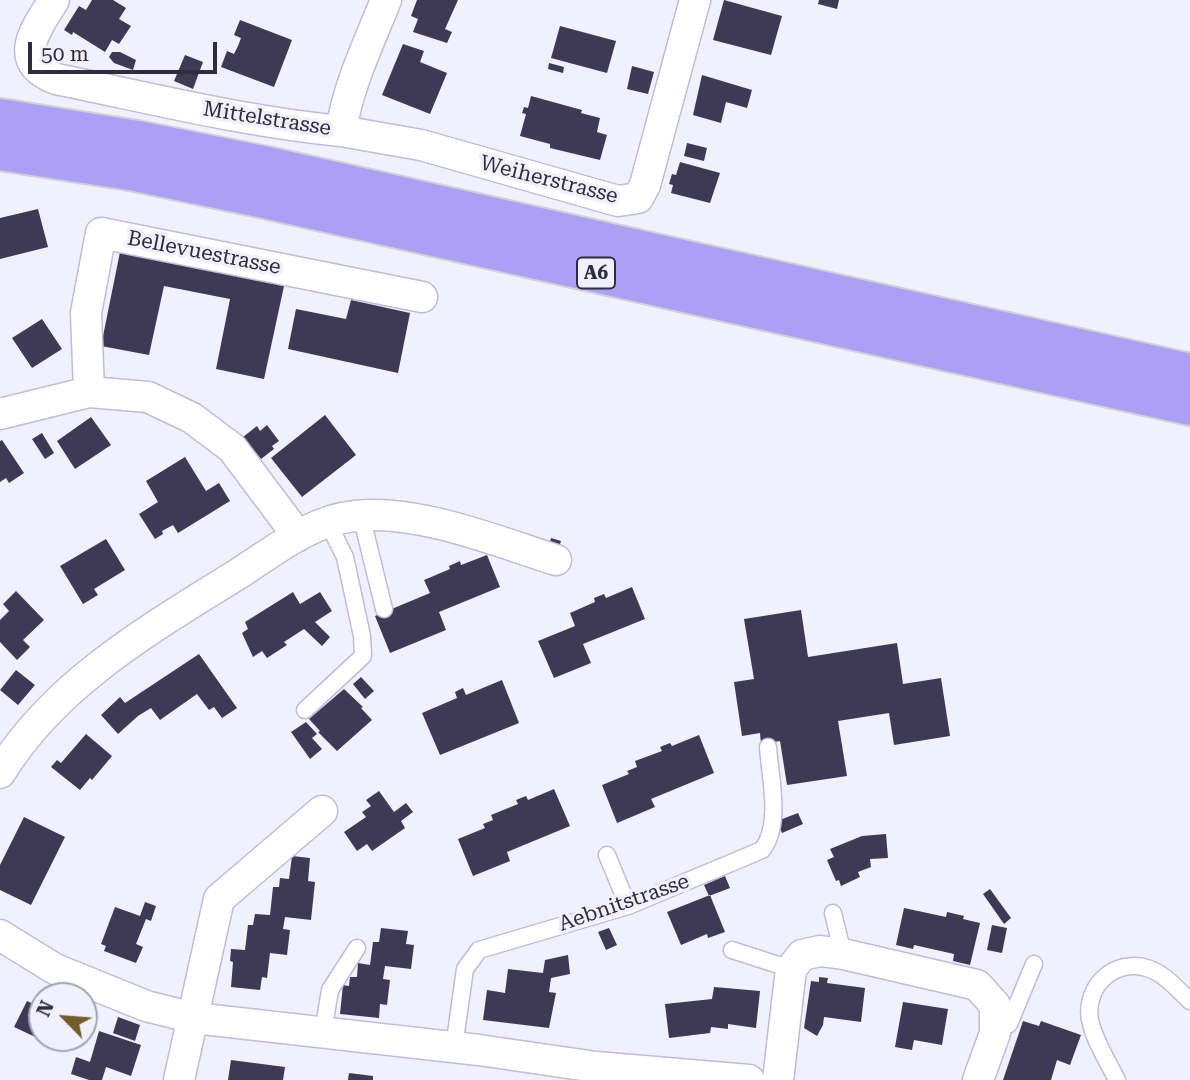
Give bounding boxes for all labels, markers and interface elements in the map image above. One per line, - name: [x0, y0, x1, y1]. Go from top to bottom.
- scale bar: [32, 28, 220, 72]
- text: 50 m: [41, 42, 89, 66]
- street label: Mittelstrasse: [201, 96, 333, 142]
- street label: Weiherstrasse: [477, 151, 621, 209]
- street label: Bellevuestrasse: [125, 226, 283, 280]
- road number: A6: [577, 258, 615, 288]
- street label: Aebnitstrasse: [555, 869, 693, 937]
- north arrow: [28, 982, 98, 1052]
- text: N: [32, 997, 59, 1020]

